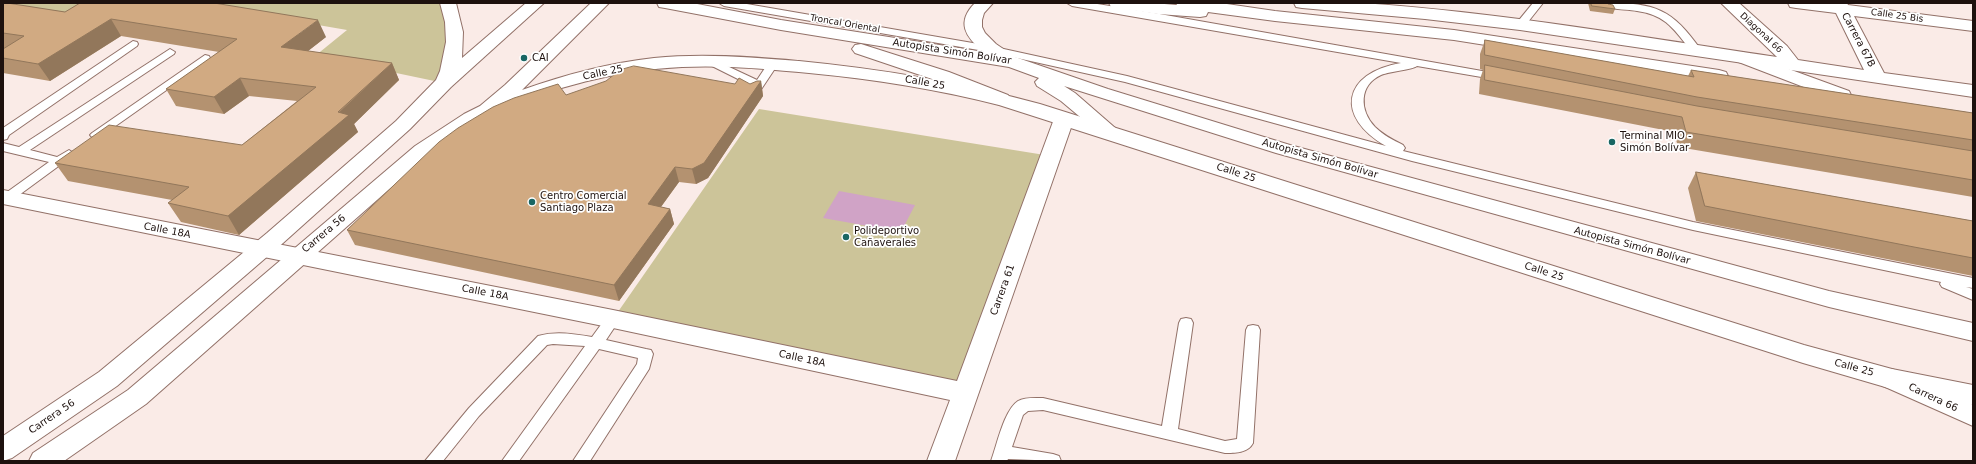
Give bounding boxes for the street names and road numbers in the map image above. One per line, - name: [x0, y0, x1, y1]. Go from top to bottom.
- street label: Calle 25 Bis: [1870, 7, 1924, 25]
- street label: Diagonal 66: [1737, 11, 1785, 55]
- street label: Carrera 67B: [1839, 11, 1877, 69]
- street label: Troncal Oriental: [809, 13, 881, 35]
- street label: Autopista Simón Bolívar: [892, 37, 1012, 67]
- street label: Calle 25: [582, 63, 624, 83]
- street label: Calle 25: [904, 74, 946, 92]
- street label: Autopista Simón Bolívar: [1261, 137, 1379, 181]
- street label: Calle 25: [1215, 161, 1257, 185]
- street label: Carrera 56: [300, 212, 348, 256]
- street label: Calle 18A: [143, 221, 191, 241]
- street label: Autopista Simón Bolívar: [1573, 225, 1691, 267]
- street label: Calle 25: [1523, 260, 1565, 284]
- street label: Carrera 61: [988, 263, 1018, 317]
- street label: Calle 18A: [461, 283, 509, 303]
- street label: Calle 18A: [777, 348, 827, 370]
- street label: Calle 25: [1833, 357, 1875, 379]
- street label: Carrera 66: [1906, 381, 1960, 415]
- street label: Carrera 56: [27, 397, 77, 437]

